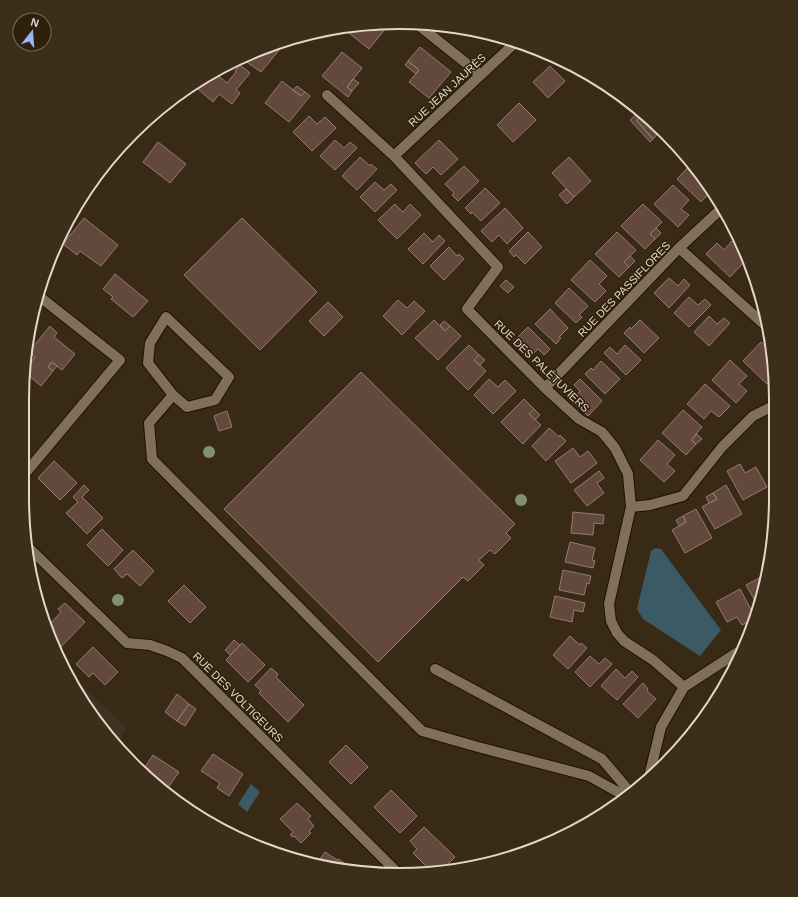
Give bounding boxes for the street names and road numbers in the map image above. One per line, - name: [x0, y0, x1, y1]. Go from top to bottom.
- street label: RUE JEAN JAURÈS: [406, 51, 488, 129]
- street label: RUE DES PASSIFLORES: [575, 239, 673, 339]
- street label: RUE DES PALÉTUVIERS: [492, 318, 592, 414]
- street label: RUE DES VOLTIGEURS: [191, 650, 285, 744]

